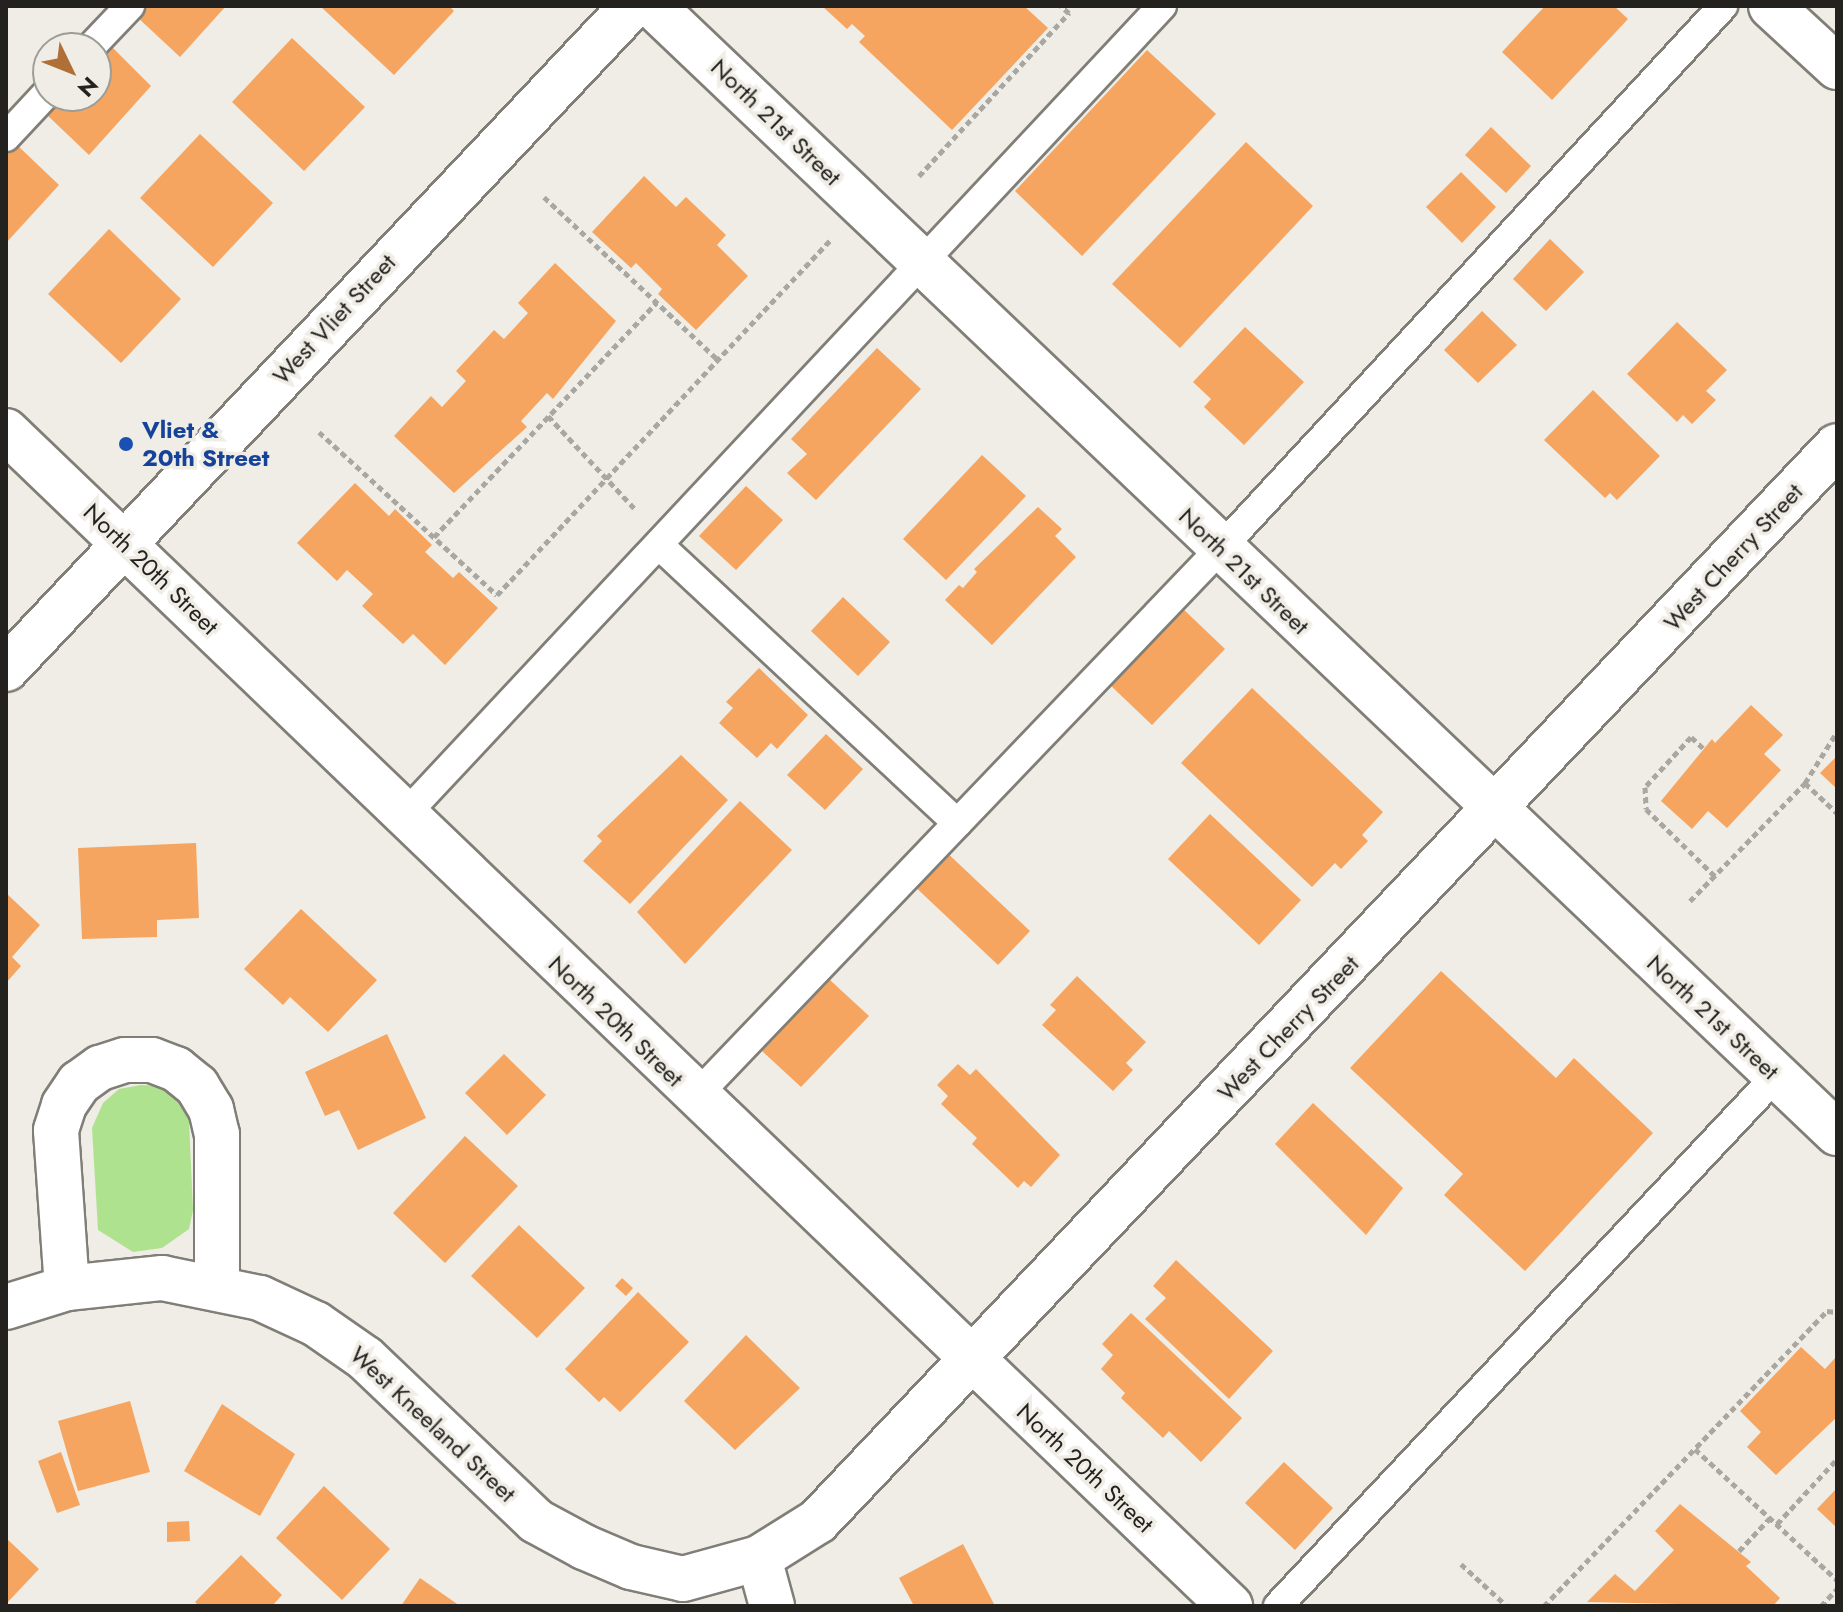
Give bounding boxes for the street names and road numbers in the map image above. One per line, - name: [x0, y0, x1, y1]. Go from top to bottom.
- street label: North 21st Street: [705, 53, 847, 191]
- street label: West Vliet Street: [267, 248, 401, 390]
- street label: West Cherry Street: [1658, 478, 1808, 636]
- street label: North 20th Street: [78, 497, 224, 641]
- street label: North 21st Street: [1173, 502, 1315, 640]
- street label: North 20th Street: [543, 949, 689, 1093]
- street label: North 21st Street: [1641, 949, 1785, 1085]
- street label: West Cherry Street: [1211, 950, 1365, 1106]
- street label: West Kneeland Street: [344, 1340, 522, 1508]
- street label: North 20th Street: [1011, 1397, 1159, 1539]

